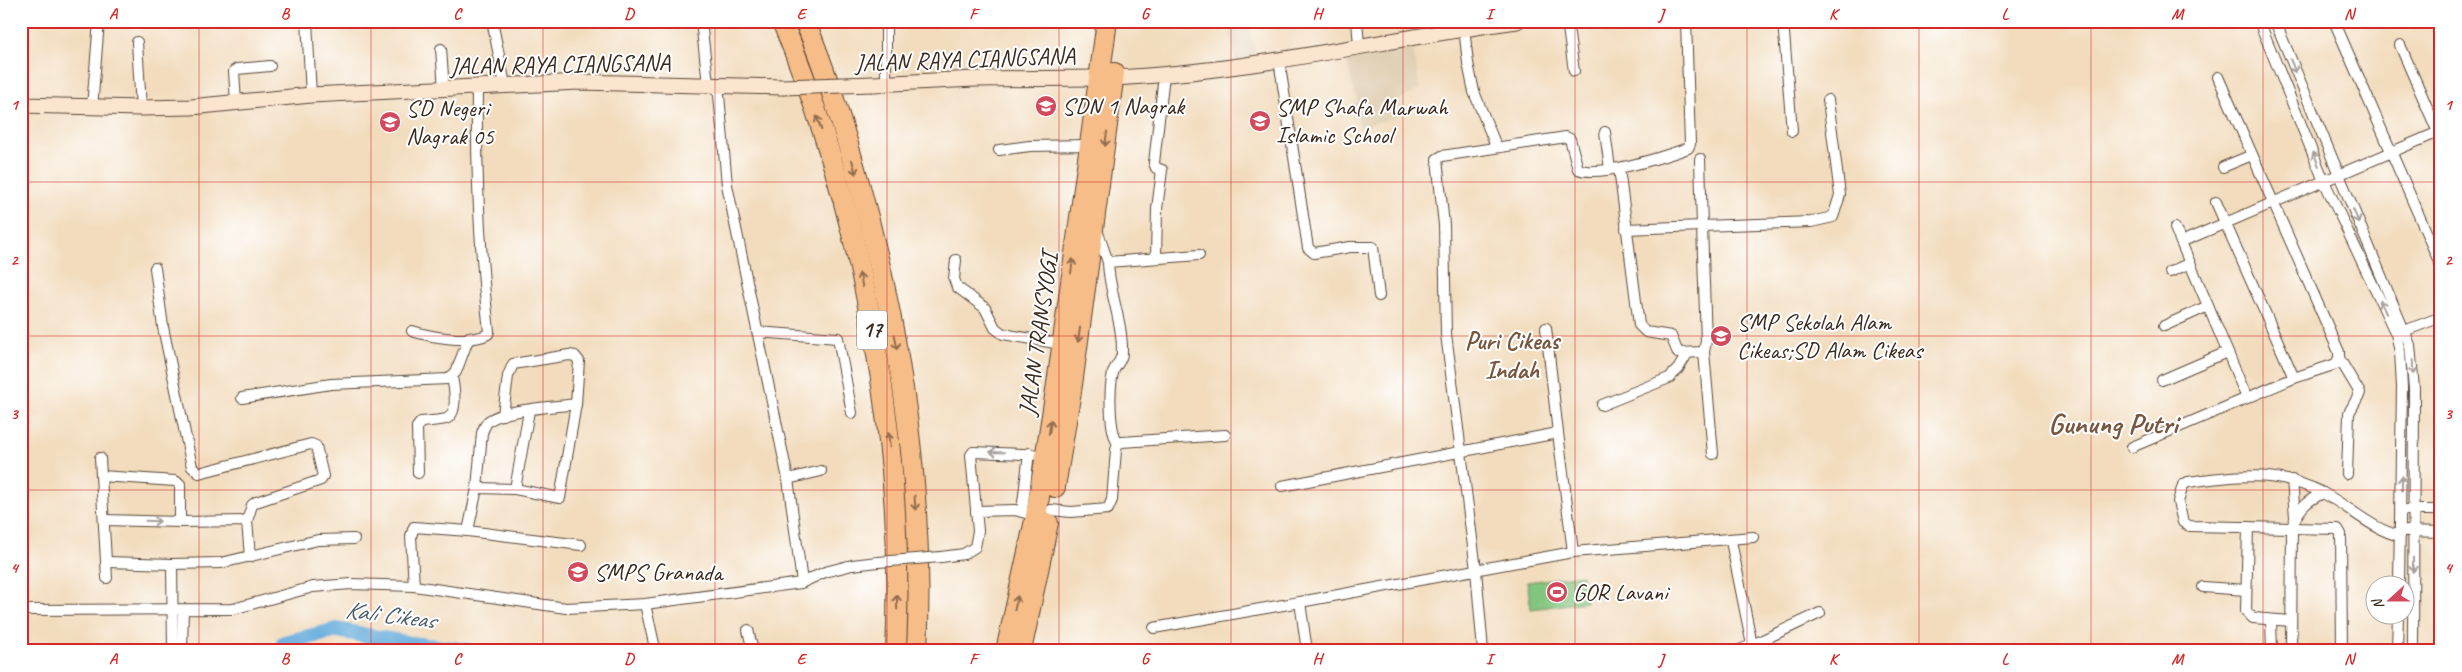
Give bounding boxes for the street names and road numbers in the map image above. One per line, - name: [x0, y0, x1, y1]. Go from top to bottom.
- street label: JALAN RAYA CIANGSANA: [853, 40, 1076, 78]
- street label: JALAN RAYA CIANGSANA: [449, 47, 671, 81]
- street label: JALAN TRANSYOGI: [1012, 245, 1065, 418]
- road number: 17: [857, 310, 887, 350]

